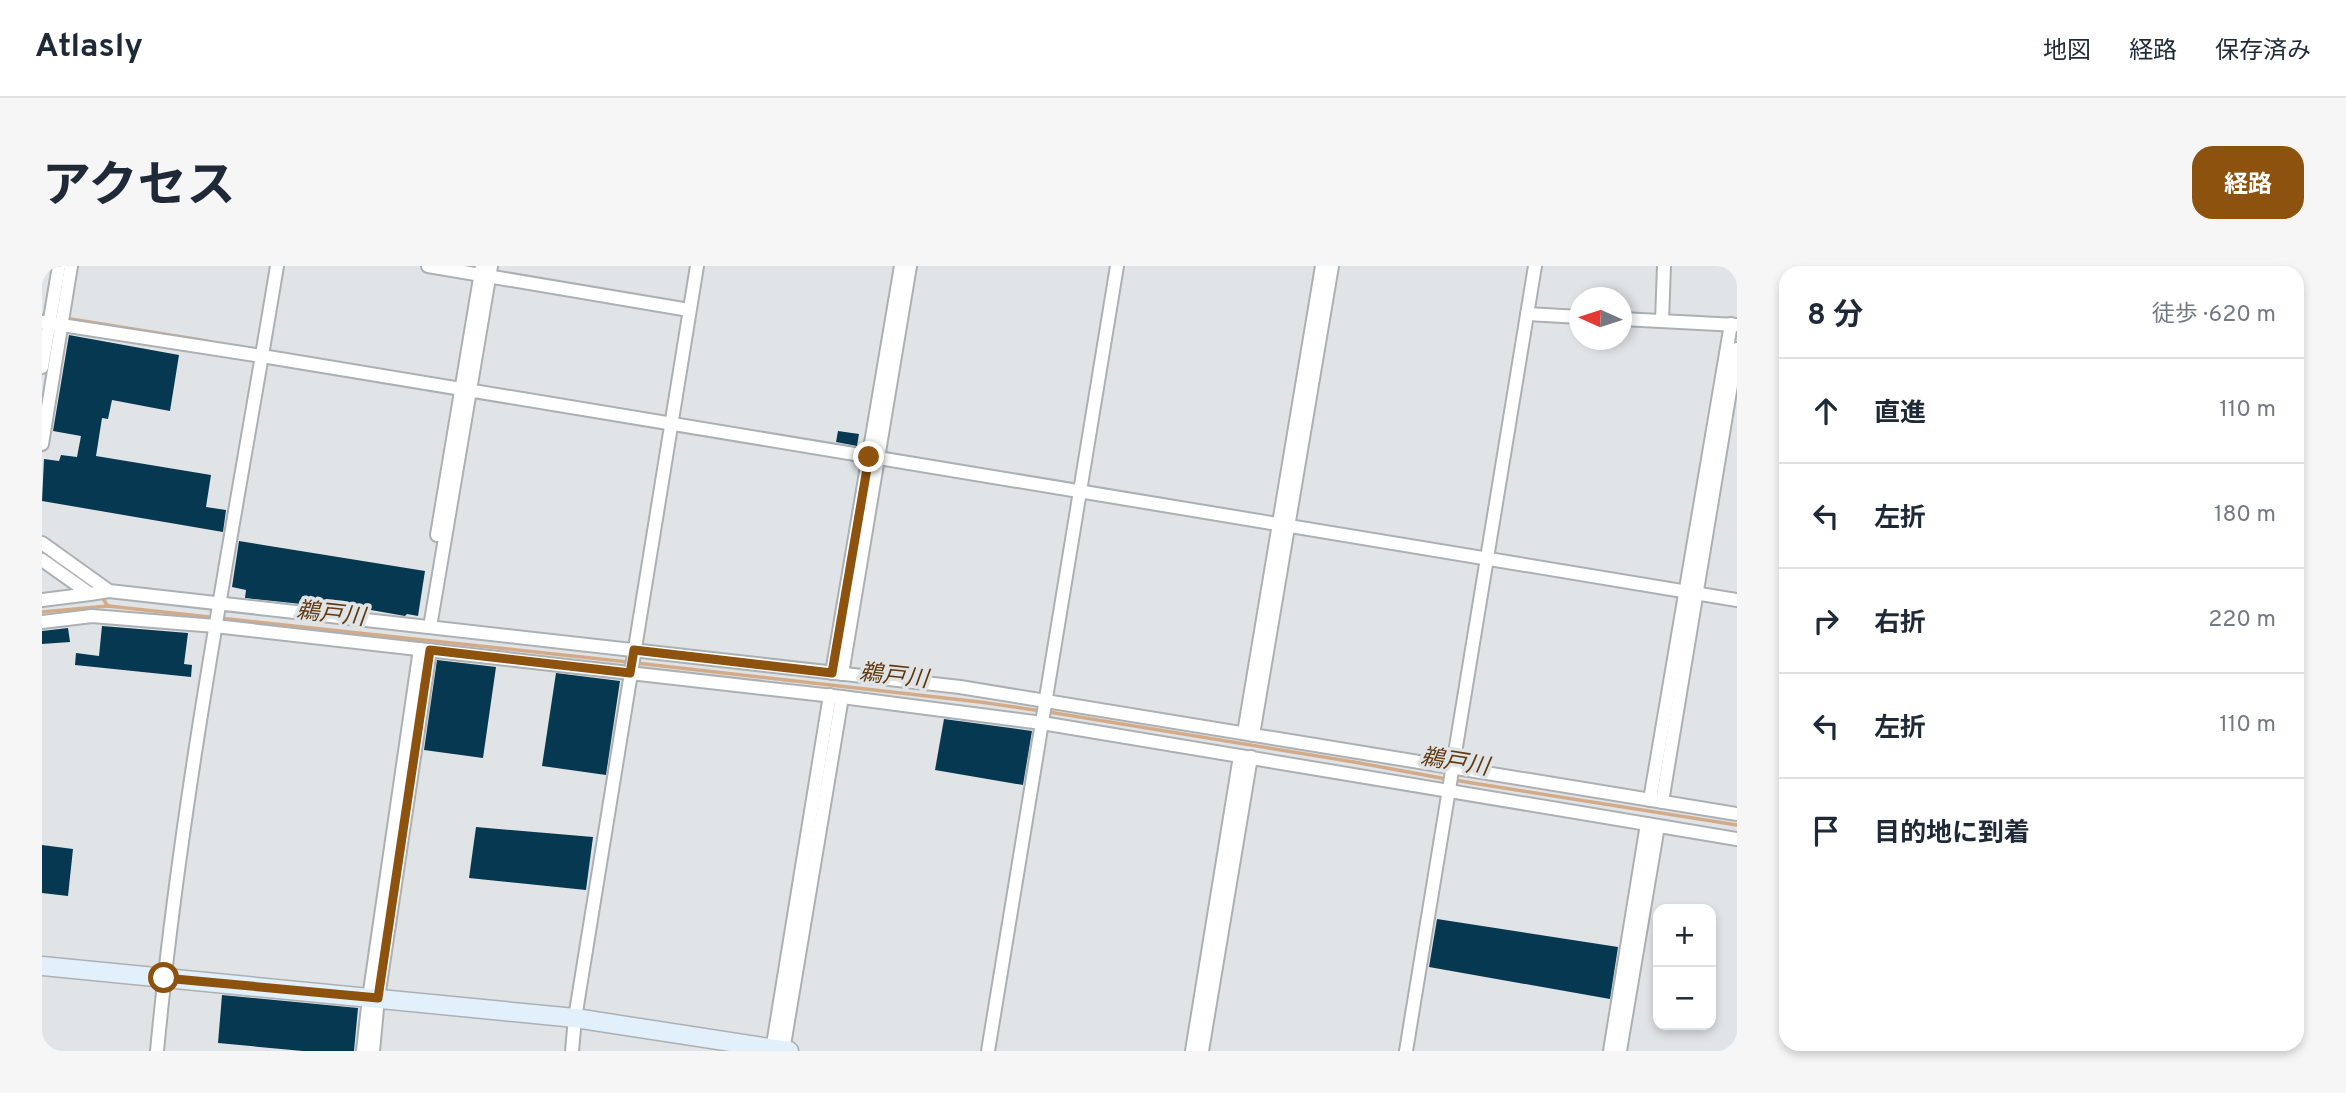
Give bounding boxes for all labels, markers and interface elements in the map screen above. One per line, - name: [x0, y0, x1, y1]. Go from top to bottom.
- text: Atlasly: [35, 27, 143, 69]
- text: 地図: [2043, 37, 2091, 67]
- text: 経路: [2129, 37, 2177, 67]
- text: 保存済み: [2215, 37, 2311, 67]
- button: 経路: [2192, 146, 2304, 219]
- text: アクセス: [42, 158, 236, 220]
- north arrow: [1569, 287, 1632, 350]
- text: 8 分: [1807, 298, 1863, 335]
- text: 徒歩 · 620 m: [2152, 301, 2276, 330]
- icon: ahead: [1807, 392, 1845, 430]
- text: 110 m: [2219, 396, 2276, 425]
- text: 直進: [1874, 398, 1926, 431]
- route end: [853, 441, 884, 472]
- icon: left: [1807, 497, 1845, 535]
- text: 180 m: [2214, 501, 2276, 530]
- text: 左折: [1874, 503, 1926, 536]
- water label: 鵜戸川: [295, 597, 370, 634]
- icon: right: [1807, 602, 1845, 640]
- text: 220 m: [2208, 606, 2276, 635]
- text: 右折: [1874, 608, 1926, 641]
- water label: 鵜戸川: [858, 659, 933, 696]
- icon: left: [1807, 707, 1845, 745]
- text: 110 m: [2219, 711, 2276, 740]
- text: 左折: [1874, 713, 1926, 746]
- water label: 鵜戸川: [1418, 744, 1494, 784]
- icon: arrive: [1807, 812, 1845, 850]
- text: 目的地に到着: [1874, 818, 2030, 851]
- map controls: [1653, 904, 1716, 1030]
- button: +: [1653, 904, 1716, 967]
- route start: [148, 962, 179, 993]
- button: −: [1653, 967, 1716, 1030]

